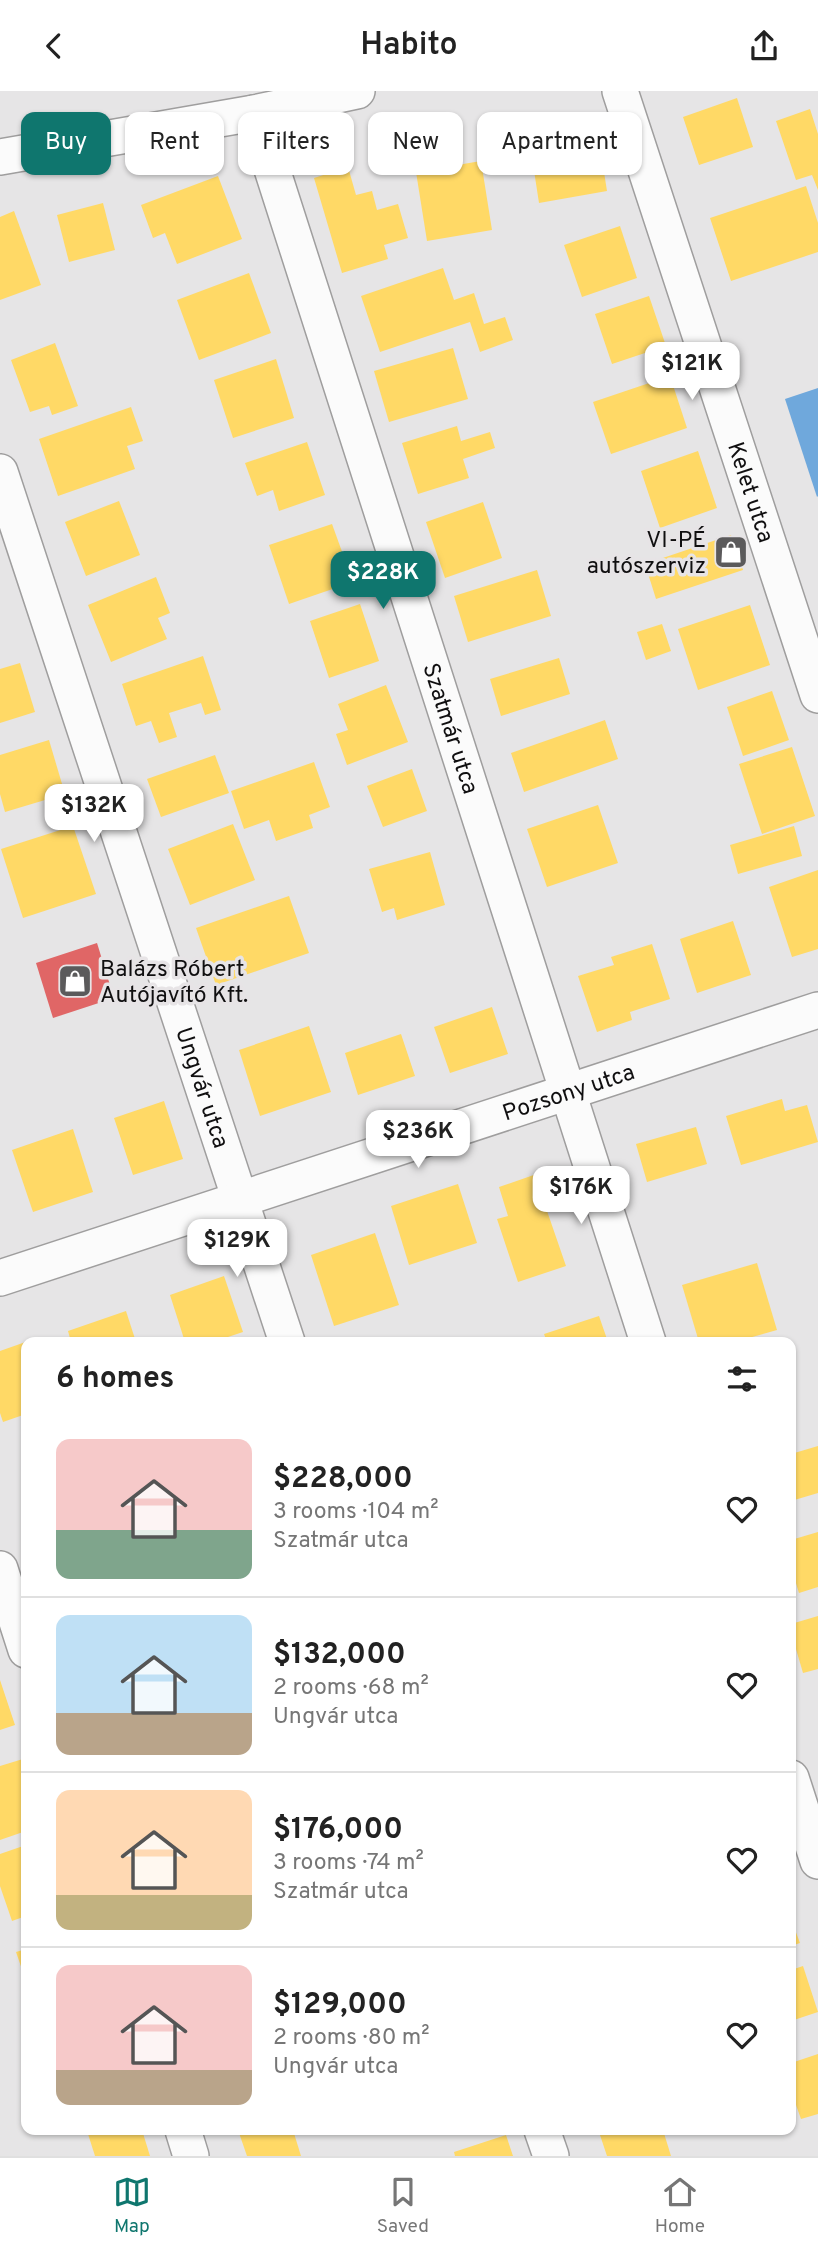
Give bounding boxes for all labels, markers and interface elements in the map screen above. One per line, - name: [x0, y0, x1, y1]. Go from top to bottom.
- text: Habito: [360, 26, 458, 66]
- icon: back: [35, 27, 73, 65]
- icon: share: [745, 27, 783, 65]
- chip: Buy: [21, 112, 111, 175]
- chip: Rent: [125, 112, 224, 175]
- chip: Filters: [238, 112, 354, 175]
- chip: New: [368, 112, 463, 175]
- chip: Apartment: [477, 112, 642, 175]
- pin: $121K: [643, 343, 741, 402]
- text: $121K: [661, 350, 723, 379]
- street label: Kelet utca: [719, 439, 779, 547]
- place label: VI-PÉ autószerviz: [587, 526, 706, 582]
- shop icon: VI-PÉ autószerviz: [712, 533, 750, 571]
- pin: $228K: [334, 552, 432, 611]
- text: $228K: [347, 559, 419, 588]
- street label: Szatmár utca: [414, 660, 483, 798]
- pin: $132K: [45, 785, 143, 844]
- text: $132K: [61, 792, 127, 821]
- place label: Balázs Róbert Autójavító Kft.: [100, 956, 248, 1011]
- shop icon: Balázs Róbert Autójavító Kft.: [56, 962, 94, 1000]
- street label: Ungvár utca: [167, 1024, 234, 1152]
- street label: Pozsony utca: [499, 1059, 639, 1129]
- pin: $236K: [369, 1111, 467, 1170]
- text: $236K: [382, 1118, 454, 1147]
- pin: $176K: [532, 1167, 630, 1226]
- text: $176K: [549, 1174, 613, 1203]
- pin: $129K: [188, 1219, 286, 1279]
- text: $129K: [203, 1227, 271, 1256]
- icon: filters: [723, 1360, 761, 1398]
- text: 6 homes: [56, 1361, 174, 1398]
- text: $228,000: [273, 1461, 413, 1498]
- icon: home: [112, 1467, 196, 1551]
- icon: heart: [723, 1490, 761, 1528]
- text: 3 rooms · 104 m²: [273, 1498, 438, 1527]
- text: Szatmár utca: [273, 1527, 409, 1556]
- text: $132,000: [273, 1637, 406, 1674]
- icon: home: [112, 1643, 196, 1727]
- icon: heart: [723, 1666, 761, 1704]
- text: 2 rooms · 68 m²: [273, 1674, 429, 1703]
- text: Ungvár utca: [273, 1703, 398, 1732]
- text: $176,000: [273, 1812, 403, 1849]
- icon: home: [112, 1818, 196, 1902]
- icon: heart: [723, 1841, 761, 1879]
- text: 3 rooms · 74 m²: [273, 1849, 424, 1878]
- text: Szatmár utca: [273, 1878, 409, 1907]
- text: $129,000: [273, 1987, 407, 2024]
- icon: home: [112, 1993, 196, 2077]
- icon: heart: [723, 2016, 761, 2054]
- text: 2 rooms · 80 m²: [273, 2024, 430, 2053]
- text: Ungvár utca: [273, 2053, 398, 2082]
- tab: Map: [113, 2173, 151, 2239]
- tab: Saved: [377, 2173, 429, 2239]
- tab: Home: [655, 2173, 705, 2239]

